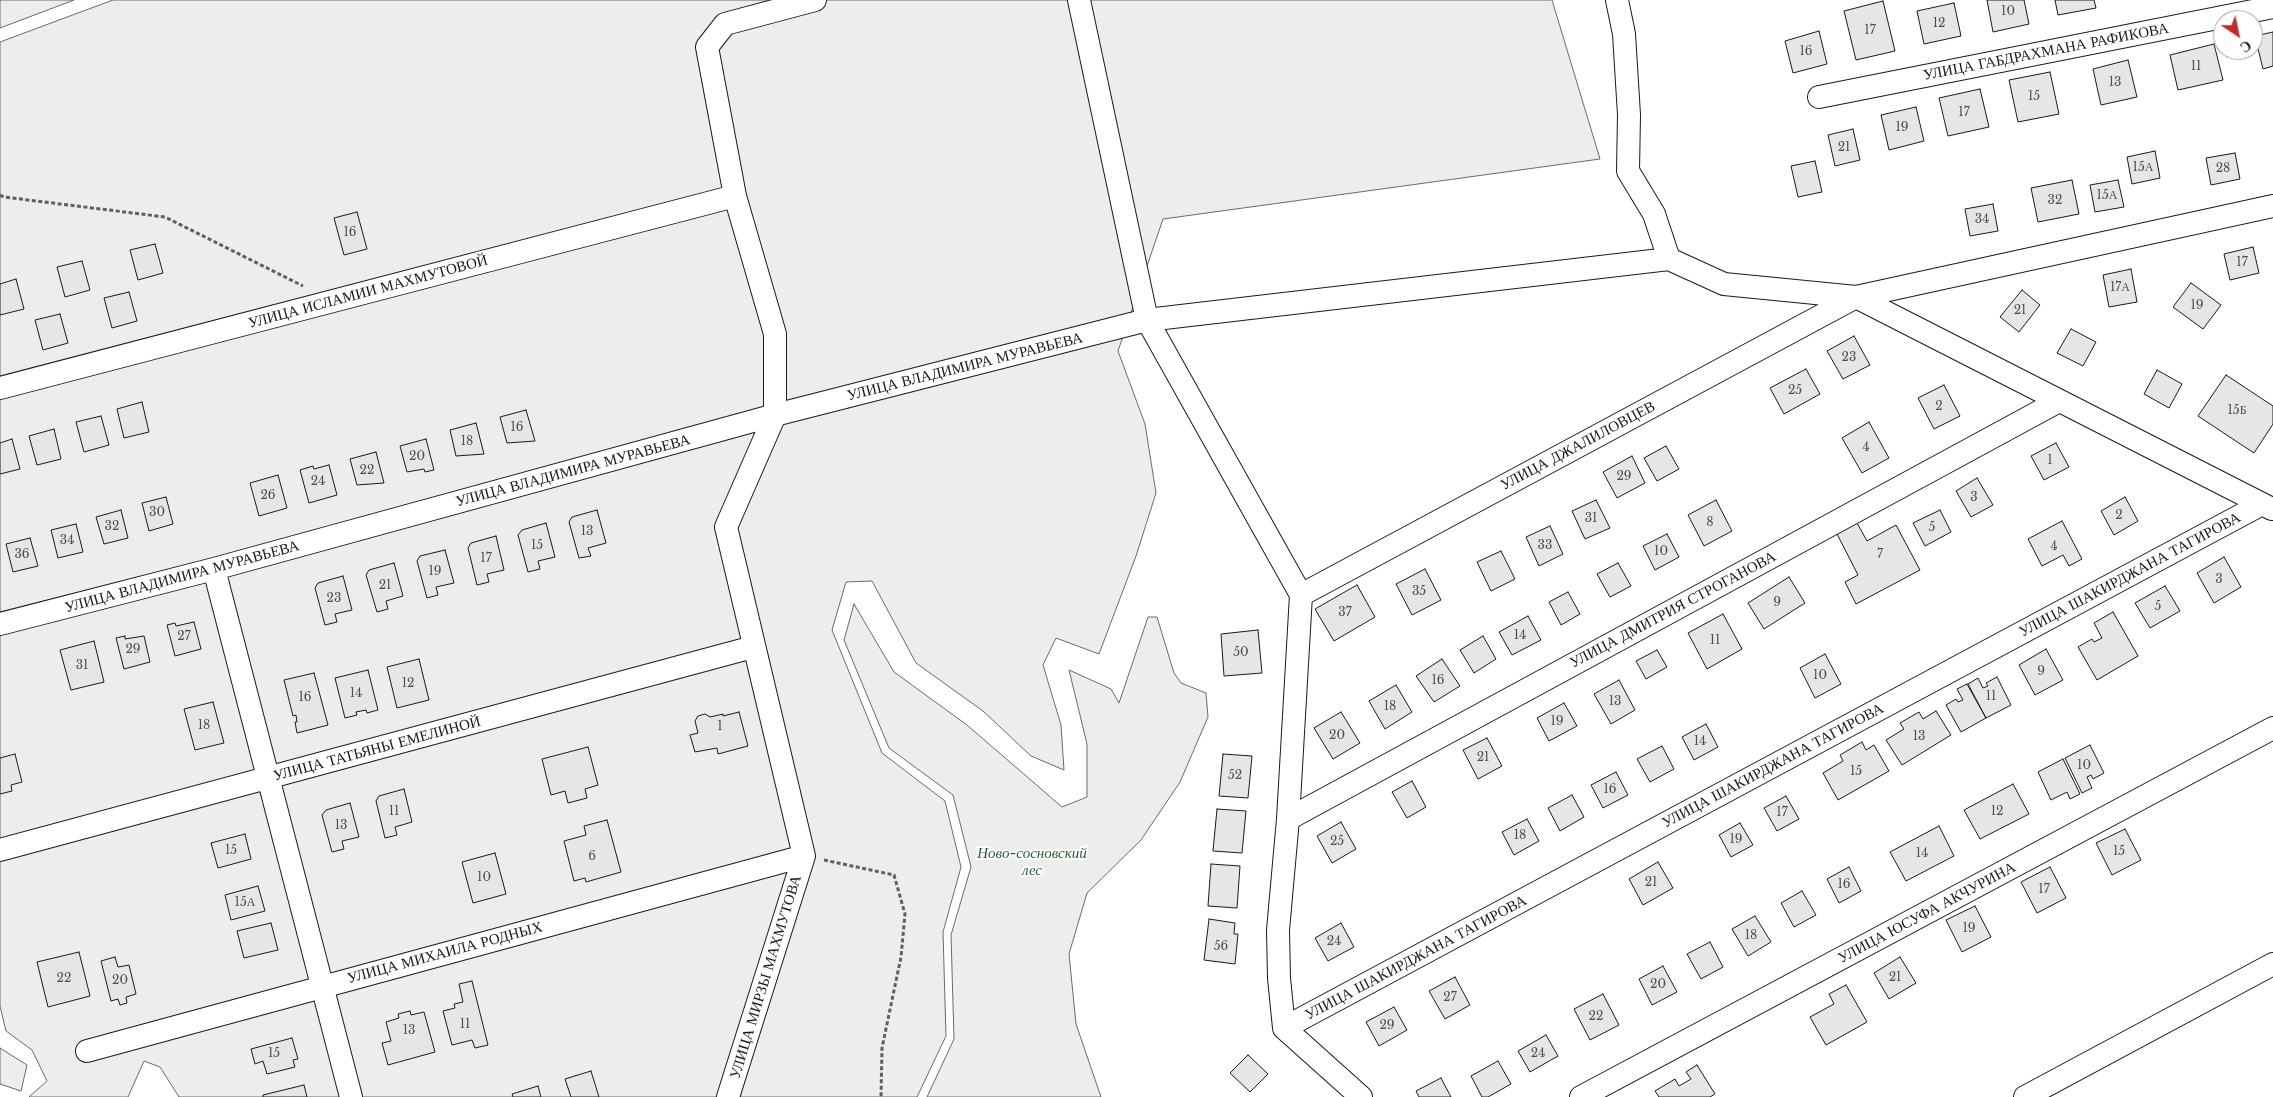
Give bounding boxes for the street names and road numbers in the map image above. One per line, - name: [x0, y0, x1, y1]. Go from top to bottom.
- street label: УЛИЦА ГАБДРАХМАНА РАФИКОВА: [1922, 19, 2170, 85]
- street label: УЛИЦА ИСЛАМИИ МАХМУТОВОЙ: [246, 251, 490, 333]
- street label: УЛИЦА ВЛАДИМИРА МУРАВЬЕВА: [845, 329, 1085, 405]
- street label: УЛИЦА ДЖАЛИЛОВЦЕВ: [1498, 398, 1658, 494]
- street label: УЛИЦА ВЛАДИМИРА МУРАВЬЕВА: [454, 431, 692, 511]
- street label: УЛИЦА ШАКИРДЖАНА ТАГИРОВА: [2016, 509, 2244, 641]
- street label: УЛИЦА ВЛАДИМИРА МУРАВЬЕВА: [63, 537, 301, 617]
- street label: УЛИЦА ДМИТРИЯ СТРОГАНОВА: [1567, 548, 1779, 672]
- street label: УЛИЦА ШАКИРДЖАНА ТАГИРОВА: [1659, 700, 1887, 832]
- street label: УЛИЦА ТАТЬЯНЫ ЕМЕЛИНОЙ: [271, 713, 483, 785]
- street label: УЛИЦА ЮСУФА АКЧУРИНА: [1835, 858, 2019, 968]
- street label: УЛИЦА МИРЗЫ МАХМУТОВА: [726, 873, 806, 1081]
- street label: УЛИЦА ШАКИРДЖАНА ТАГИРОВА: [1302, 892, 1530, 1024]
- street label: УЛИЦА МИХАИЛА РОДНЫХ: [345, 918, 545, 988]

